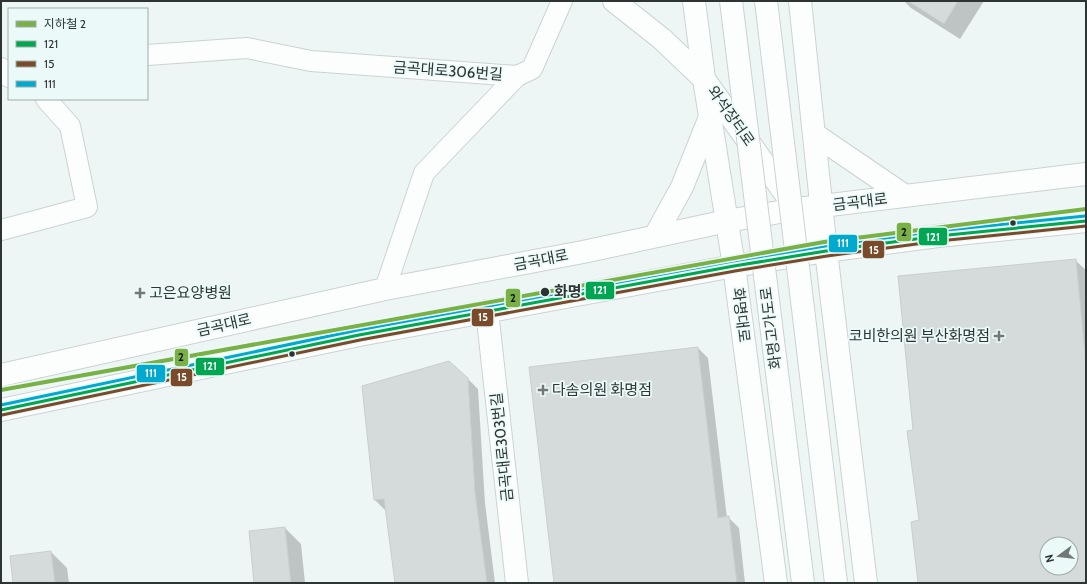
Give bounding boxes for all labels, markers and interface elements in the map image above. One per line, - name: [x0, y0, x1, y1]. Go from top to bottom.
- legend: [8, 8, 148, 100]
- text: 지하철 2: [44, 16, 86, 31]
- text: 121: [44, 36, 58, 51]
- text: 15: [44, 56, 54, 71]
- street label: 금곡대로306번길: [393, 58, 503, 84]
- text: 111: [44, 76, 56, 91]
- street label: 와석장터로: [704, 83, 758, 149]
- street label: 금곡대로: [832, 190, 888, 214]
- unlabelled marker: [1008, 218, 1018, 228]
- line badge: 2: [896, 222, 912, 242]
- text: 2: [901, 225, 907, 239]
- line badge: 121: [918, 227, 948, 246]
- text: 121: [926, 230, 940, 244]
- line badge: 111: [828, 234, 858, 253]
- text: 111: [837, 236, 849, 250]
- line badge: 15: [862, 240, 885, 259]
- text: 15: [869, 243, 879, 257]
- street label: 금곡대로: [512, 246, 570, 274]
- line badge: 121: [585, 281, 615, 300]
- place label: 화명: [554, 283, 582, 301]
- text: 121: [593, 283, 607, 297]
- place label: 고은요양병원: [149, 284, 232, 302]
- marker: 화명: [539, 286, 551, 298]
- street label: 화명고가도로: [757, 286, 785, 370]
- marker: 고은요양병원: [134, 287, 146, 299]
- street label: 화명대로: [729, 287, 753, 343]
- line badge: 2: [505, 288, 521, 308]
- text: 2: [510, 291, 516, 305]
- line badge: 15: [471, 308, 494, 327]
- street label: 금곡대로: [195, 310, 253, 340]
- text: 15: [478, 310, 488, 324]
- place label: 코비한의원 부산화명점: [849, 327, 990, 345]
- marker: 코비한의원 부산화명점: [993, 330, 1005, 342]
- line badge: 2: [174, 348, 189, 367]
- unlabelled marker: [287, 349, 297, 359]
- text: 2: [178, 350, 184, 364]
- line badge: 121: [195, 357, 225, 376]
- text: 121: [203, 359, 217, 373]
- line badge: 111: [136, 364, 166, 383]
- text: 111: [145, 366, 157, 380]
- line badge: 15: [170, 368, 193, 387]
- text: 15: [177, 370, 187, 384]
- place label: 다솜의원 화명점: [552, 381, 652, 399]
- marker: 다솜의원 화명점: [537, 384, 549, 396]
- street label: 금곡대로303번길: [487, 392, 517, 502]
- north arrow: [1039, 536, 1079, 576]
- text: N: [1042, 553, 1057, 564]

